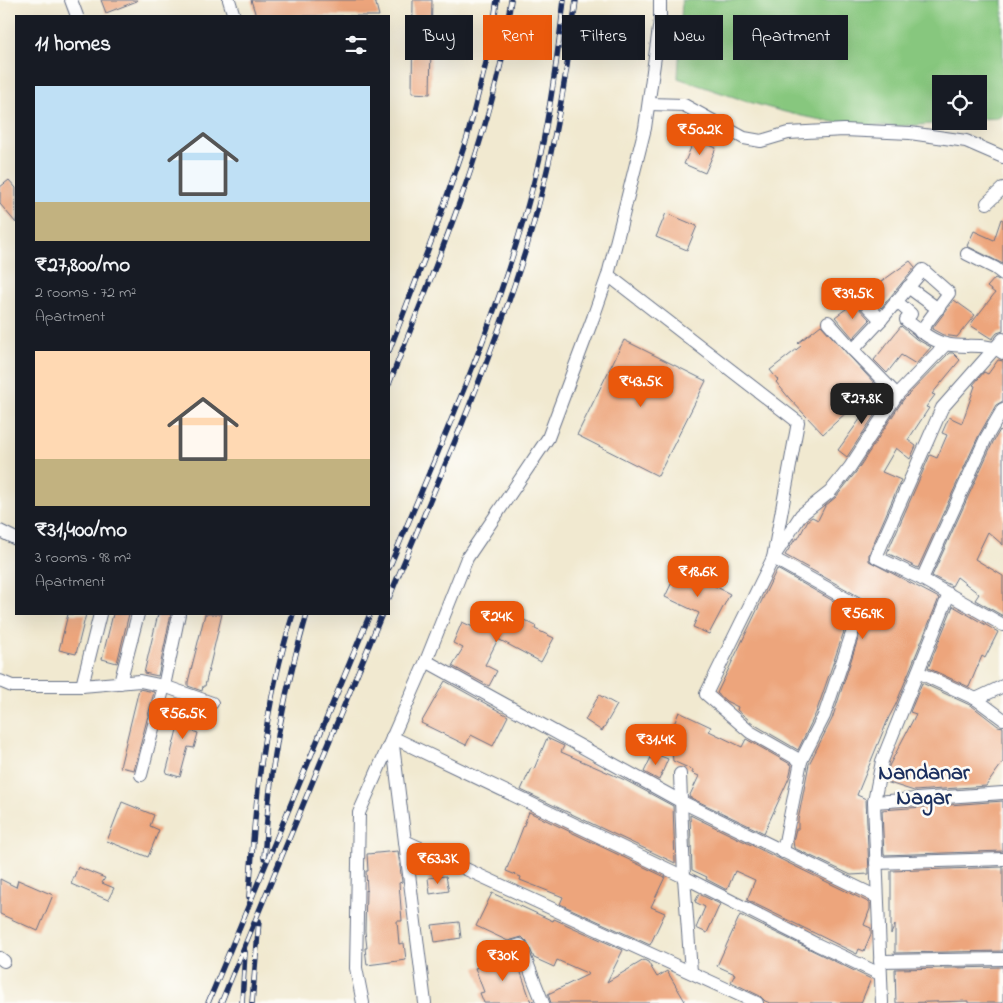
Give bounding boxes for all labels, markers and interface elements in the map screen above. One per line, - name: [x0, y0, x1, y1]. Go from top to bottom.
- chip: Buy: [405, 15, 473, 60]
- chip: Rent: [483, 15, 552, 60]
- chip: Filters: [562, 15, 645, 60]
- chip: New: [655, 15, 723, 60]
- chip: Apartment: [733, 15, 848, 60]
- text: 11 homes: [35, 30, 111, 60]
- icon: filters: [342, 31, 370, 59]
- map controls: [932, 75, 987, 130]
- button: locate: [932, 75, 987, 130]
- pin: ₹50.2K: [659, 114, 741, 156]
- text: ₹50.2K: [678, 118, 722, 142]
- icon: home: [158, 119, 248, 209]
- text: ₹27,800/mo: [35, 251, 130, 281]
- pin: ₹39.5K: [812, 278, 894, 320]
- text: 2 rooms · 72 m²: [35, 281, 136, 305]
- text: ₹39.5K: [832, 282, 874, 306]
- text: Apartment: [35, 305, 105, 329]
- pin: ₹43.5K: [600, 366, 682, 408]
- text: ₹43.5K: [620, 370, 662, 394]
- pin: ₹27.8K: [821, 382, 903, 425]
- icon: home: [158, 384, 248, 474]
- text: ₹27.8K: [841, 387, 883, 411]
- text: ₹31,400/mo: [35, 516, 127, 546]
- text: 3 rooms · 98 m²: [35, 546, 131, 570]
- pin: ₹18.6K: [657, 556, 739, 598]
- text: ₹18.6K: [679, 560, 717, 584]
- text: Apartment: [35, 570, 105, 594]
- pin: ₹56.9K: [822, 598, 904, 640]
- pin: ₹24K: [467, 600, 527, 643]
- text: ₹56.9K: [842, 602, 884, 626]
- text: ₹24K: [481, 605, 513, 629]
- pin: ₹56.5K: [142, 698, 224, 740]
- text: ₹56.5K: [160, 702, 206, 726]
- pin: ₹31.4K: [615, 724, 697, 766]
- text: ₹31.4K: [637, 728, 675, 752]
- district label: Nandanar Nagar: [878, 758, 971, 816]
- pin: ₹63.3K: [397, 842, 479, 885]
- text: ₹63.3K: [418, 847, 458, 871]
- pin: ₹30K: [473, 940, 533, 982]
- text: ₹30K: [488, 944, 518, 968]

